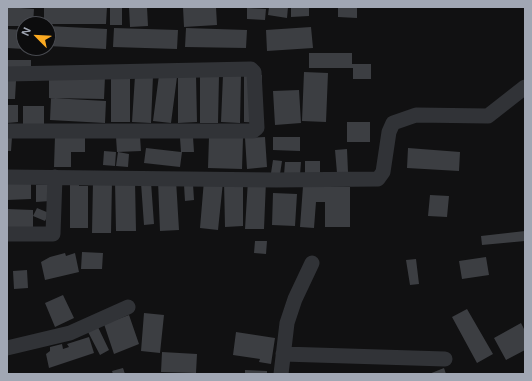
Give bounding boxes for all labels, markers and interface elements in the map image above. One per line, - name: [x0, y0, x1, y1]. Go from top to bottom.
- north arrow: [16, 16, 56, 56]
- text: N: [19, 25, 33, 38]

